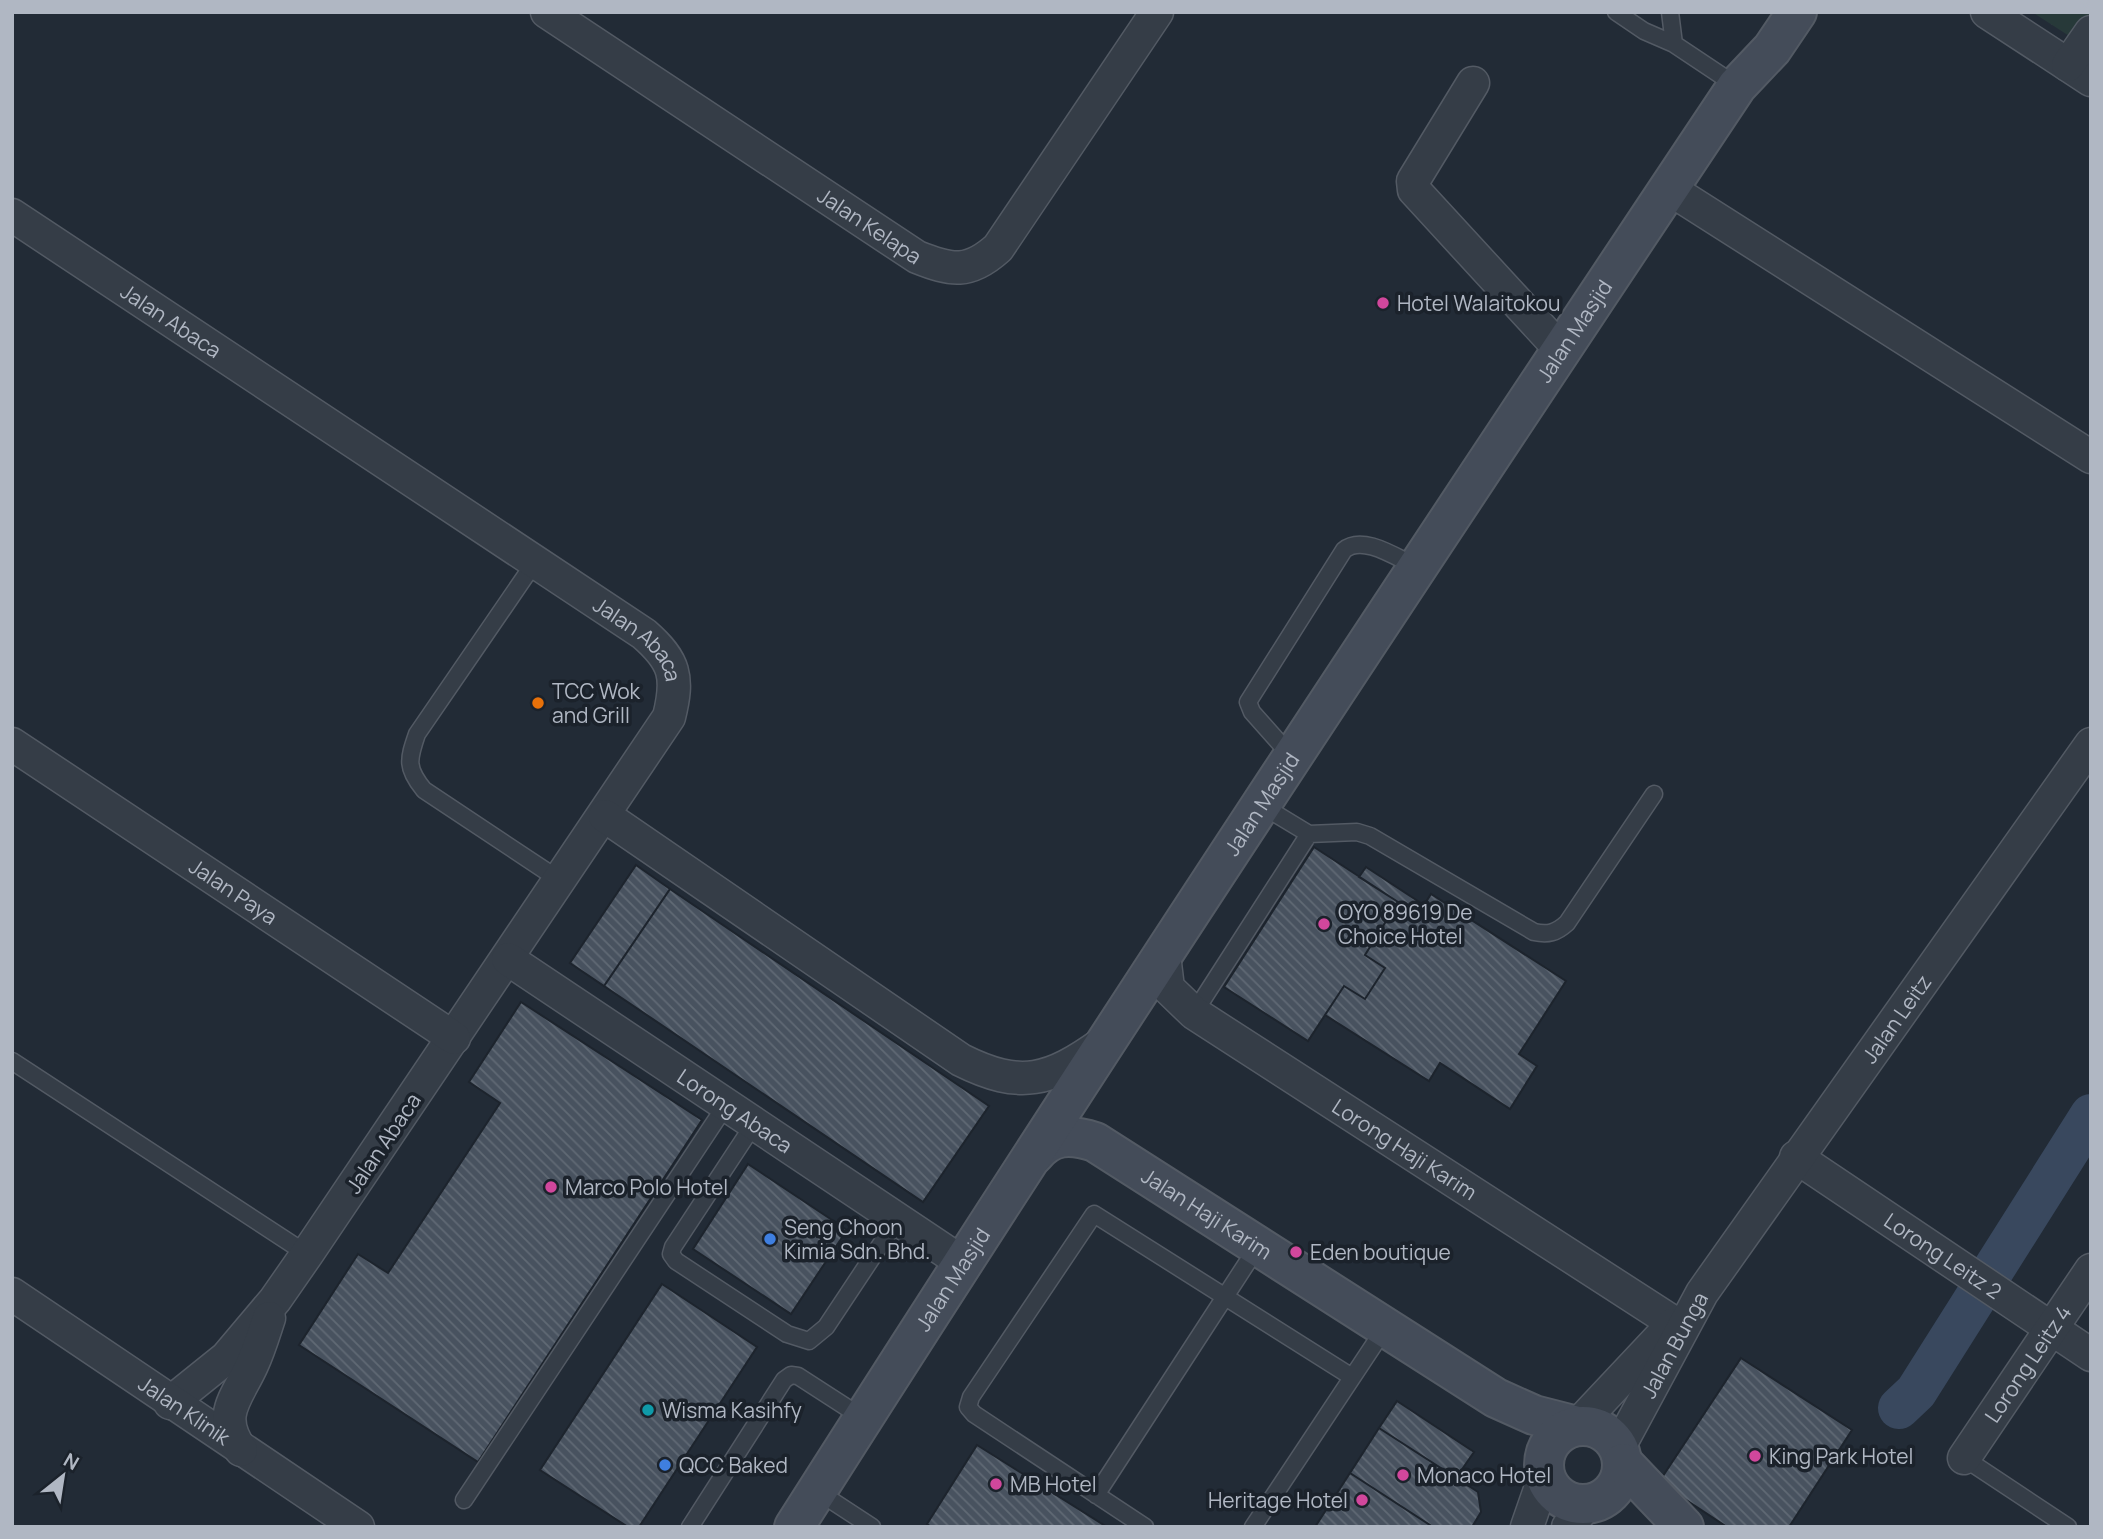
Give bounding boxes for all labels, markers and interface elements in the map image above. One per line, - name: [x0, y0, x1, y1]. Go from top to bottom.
- street label: Jalan Kelapa: [812, 181, 927, 270]
- street label: Jalan Masjid: [1530, 274, 1618, 388]
- street label: Jalan Abaca: [115, 277, 227, 364]
- place label: Hotel Walaitokou: [1397, 289, 1561, 317]
- marker: Hotel Walaitokou: [1375, 295, 1391, 311]
- street label: Jalan Abaca: [588, 590, 688, 684]
- place label: TCC Wok and Grill: [552, 677, 641, 729]
- marker: TCC Wok and Grill: [530, 695, 546, 711]
- street label: Jalan Masjid: [1217, 747, 1305, 861]
- street label: Jalan Paya: [184, 852, 283, 931]
- place label: OYO 89619 De Choice Hotel: [1338, 898, 1473, 950]
- marker: OYO 89619 De Choice Hotel: [1316, 916, 1332, 932]
- street label: Jalan Leitz: [1855, 969, 1937, 1069]
- street label: Lorong Abaca: [672, 1062, 798, 1159]
- street label: Jalan Abaca: [339, 1087, 427, 1199]
- street label: Lorong Haji Karim: [1327, 1092, 1482, 1206]
- street label: Jalan Haji Karim: [1136, 1161, 1277, 1265]
- place label: Marco Polo Hotel: [565, 1173, 728, 1201]
- marker: Marco Polo Hotel: [543, 1179, 559, 1195]
- street label: Lorong Leitz 2: [1879, 1206, 2007, 1305]
- place label: Seng Choon Kimia Sdn. Bhd.: [784, 1213, 930, 1265]
- street label: Jalan Masjid: [909, 1222, 996, 1336]
- marker: Seng Choon Kimia Sdn. Bhd.: [762, 1231, 778, 1247]
- place label: Eden boutique: [1310, 1238, 1451, 1266]
- marker: Eden boutique: [1288, 1244, 1304, 1260]
- street label: Jalan Bunga: [1634, 1287, 1714, 1403]
- street label: Lorong Leitz 4: [1978, 1299, 2078, 1428]
- street label: Jalan Klinik: [133, 1369, 236, 1451]
- place label: Wisma Kasihfy: [662, 1396, 802, 1424]
- marker: Wisma Kasihfy: [640, 1402, 656, 1418]
- north arrow: [28, 1441, 98, 1511]
- place label: King Park Hotel: [1769, 1442, 1913, 1470]
- text: N: [59, 1447, 84, 1476]
- marker: King Park Hotel: [1747, 1448, 1763, 1464]
- place label: QCC Baked: [679, 1451, 788, 1479]
- marker: QCC Baked: [657, 1457, 673, 1473]
- place label: Monaco Hotel: [1417, 1461, 1551, 1489]
- marker: Monaco Hotel: [1395, 1467, 1411, 1483]
- place label: MB Hotel: [1010, 1470, 1097, 1498]
- marker: MB Hotel: [988, 1476, 1004, 1492]
- place label: Heritage Hotel: [1208, 1486, 1348, 1514]
- marker: Heritage Hotel: [1354, 1492, 1370, 1508]

